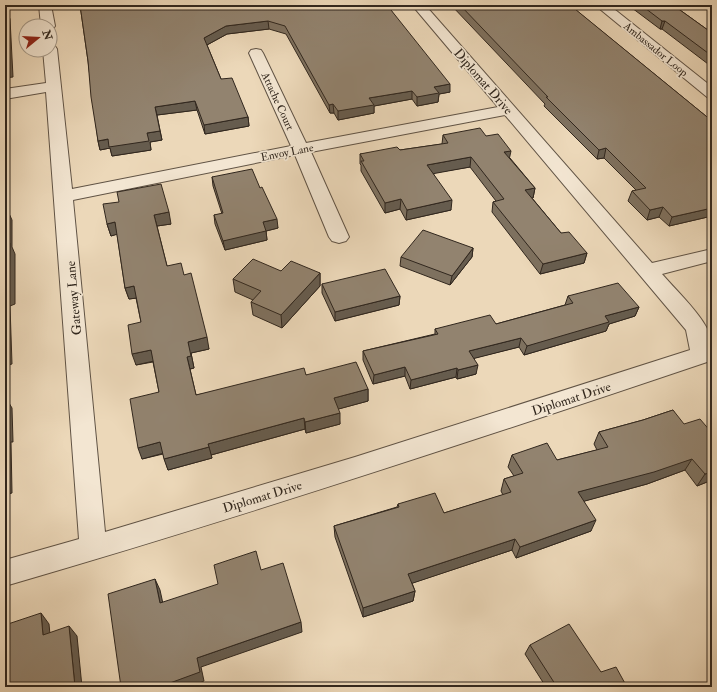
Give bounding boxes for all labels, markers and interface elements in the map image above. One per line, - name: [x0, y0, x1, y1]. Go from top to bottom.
- north arrow: [18, 18, 58, 58]
- street label: Ambassador Loop: [620, 19, 691, 80]
- text: N: [39, 27, 55, 43]
- street label: Diplomat Drive: [449, 45, 517, 119]
- street label: Attache Court: [258, 69, 297, 133]
- street label: Envoy Lane: [260, 141, 315, 165]
- street label: Gateway Lane: [63, 259, 86, 336]
- street label: Diplomat Drive: [530, 378, 614, 420]
- street label: Diplomat Drive: [221, 477, 305, 518]

